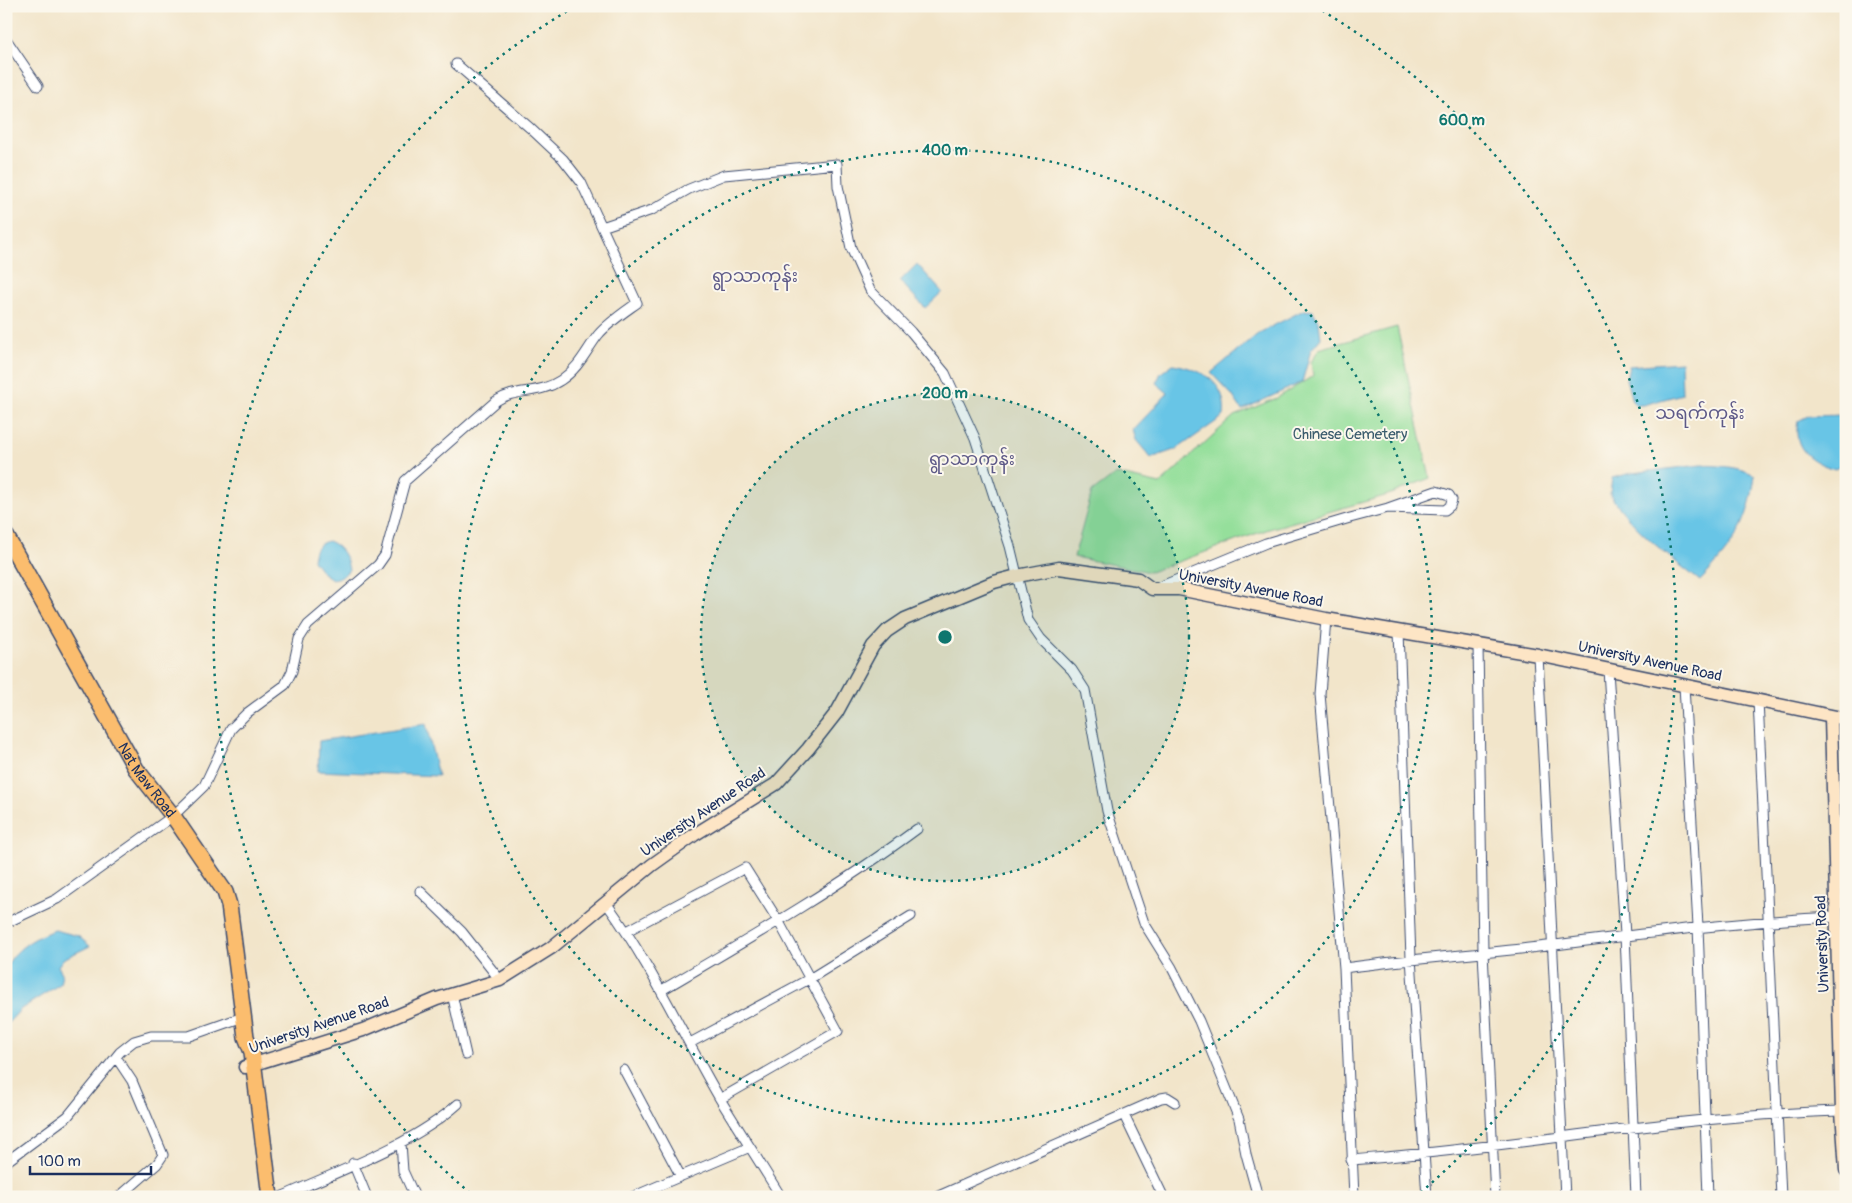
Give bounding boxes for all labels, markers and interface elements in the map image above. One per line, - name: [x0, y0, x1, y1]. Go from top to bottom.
- text: 600 m: [1439, 111, 1485, 130]
- text: 400 m: [922, 141, 968, 160]
- district label: ရွာသာကုန်း: [712, 263, 798, 291]
- text: 200 m: [922, 384, 968, 403]
- district label: သရက်ကုန်း: [1655, 400, 1745, 428]
- park label: Chinese Cemetery: [1293, 425, 1408, 444]
- district label: ရွာသာကုန်း: [929, 446, 1015, 474]
- street label: University Avenue Road: [1177, 565, 1325, 612]
- centre of rings: [936, 628, 954, 646]
- street label: University Avenue Road: [1576, 637, 1724, 686]
- street label: Nat Maw Road: [113, 739, 180, 822]
- street label: University Avenue Road: [637, 764, 769, 861]
- street label: University Road: [1811, 895, 1834, 993]
- street label: University Avenue Road: [247, 993, 392, 1058]
- scale bar: [30, 1143, 151, 1175]
- text: 100 m: [38, 1152, 81, 1171]

